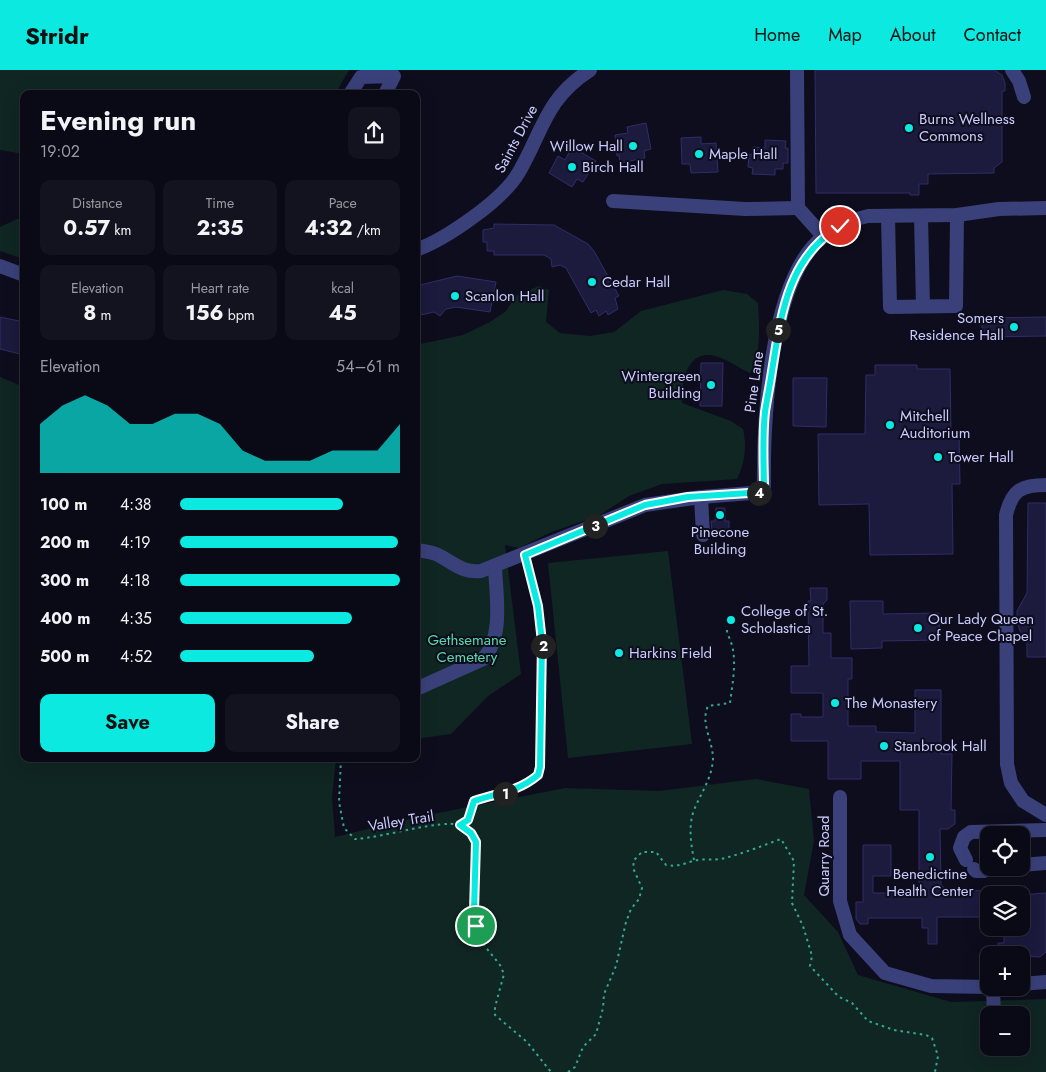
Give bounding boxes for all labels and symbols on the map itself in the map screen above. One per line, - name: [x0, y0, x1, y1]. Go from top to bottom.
- street label: Saints Drive: [489, 101, 543, 177]
- place label: Burns Wellness Commons: [919, 108, 1015, 147]
- marker: Burns Wellness Commons: [903, 122, 915, 134]
- place label: Willow Hall: [550, 135, 623, 157]
- marker: Willow Hall: [627, 140, 639, 152]
- place label: Maple Hall: [709, 143, 777, 165]
- marker: Maple Hall: [693, 148, 705, 160]
- place label: Birch Hall: [582, 156, 644, 178]
- marker: Birch Hall: [566, 161, 578, 173]
- pin: [819, 205, 861, 247]
- place label: Cedar Hall: [602, 271, 670, 293]
- marker: Cedar Hall: [586, 276, 598, 288]
- place label: Scanlon Hall: [465, 285, 544, 307]
- marker: Scanlon Hall: [449, 290, 461, 302]
- place label: Somers Residence Hall: [910, 307, 1004, 346]
- pin: 5: [766, 318, 790, 342]
- marker: Somers Residence Hall: [1008, 321, 1020, 333]
- street label: Pine Lane: [739, 350, 769, 414]
- place label: Wintergreen Building: [621, 365, 701, 404]
- marker: Wintergreen Building: [705, 379, 717, 391]
- place label: Mitchell Auditorium: [900, 405, 970, 444]
- marker: Mitchell Auditorium: [884, 419, 896, 431]
- place label: Tower Hall: [948, 446, 1014, 468]
- marker: Tower Hall: [932, 451, 944, 463]
- pin: 4: [746, 480, 772, 506]
- marker: Pinecone Building: [714, 509, 726, 521]
- pin: 3: [582, 514, 608, 538]
- place label: Pinecone Building: [691, 521, 750, 560]
- place label: College of St. Scholastica: [741, 600, 828, 639]
- place label: Our Lady Queen of Peace Chapel: [928, 608, 1034, 647]
- marker: College of St. Scholastica: [725, 614, 737, 626]
- marker: Our Lady Queen of Peace Chapel: [912, 622, 924, 634]
- park label: Gethsemane Cemetery: [427, 629, 507, 668]
- pin: 2: [530, 634, 556, 658]
- place label: Harkins Field: [629, 642, 712, 664]
- marker: Harkins Field: [613, 647, 625, 659]
- place label: The Monastery: [845, 692, 937, 714]
- marker: The Monastery: [829, 697, 841, 709]
- place label: Stanbrook Hall: [894, 735, 987, 757]
- marker: Stanbrook Hall: [878, 740, 890, 752]
- pin: 1: [492, 782, 518, 806]
- street label: Valley Trail: [366, 805, 436, 837]
- street label: Quarry Road: [813, 815, 835, 897]
- marker: Benedictine Health Center: [924, 851, 936, 863]
- place label: Benedictine Health Center: [886, 863, 975, 902]
- pin: [455, 905, 497, 947]

